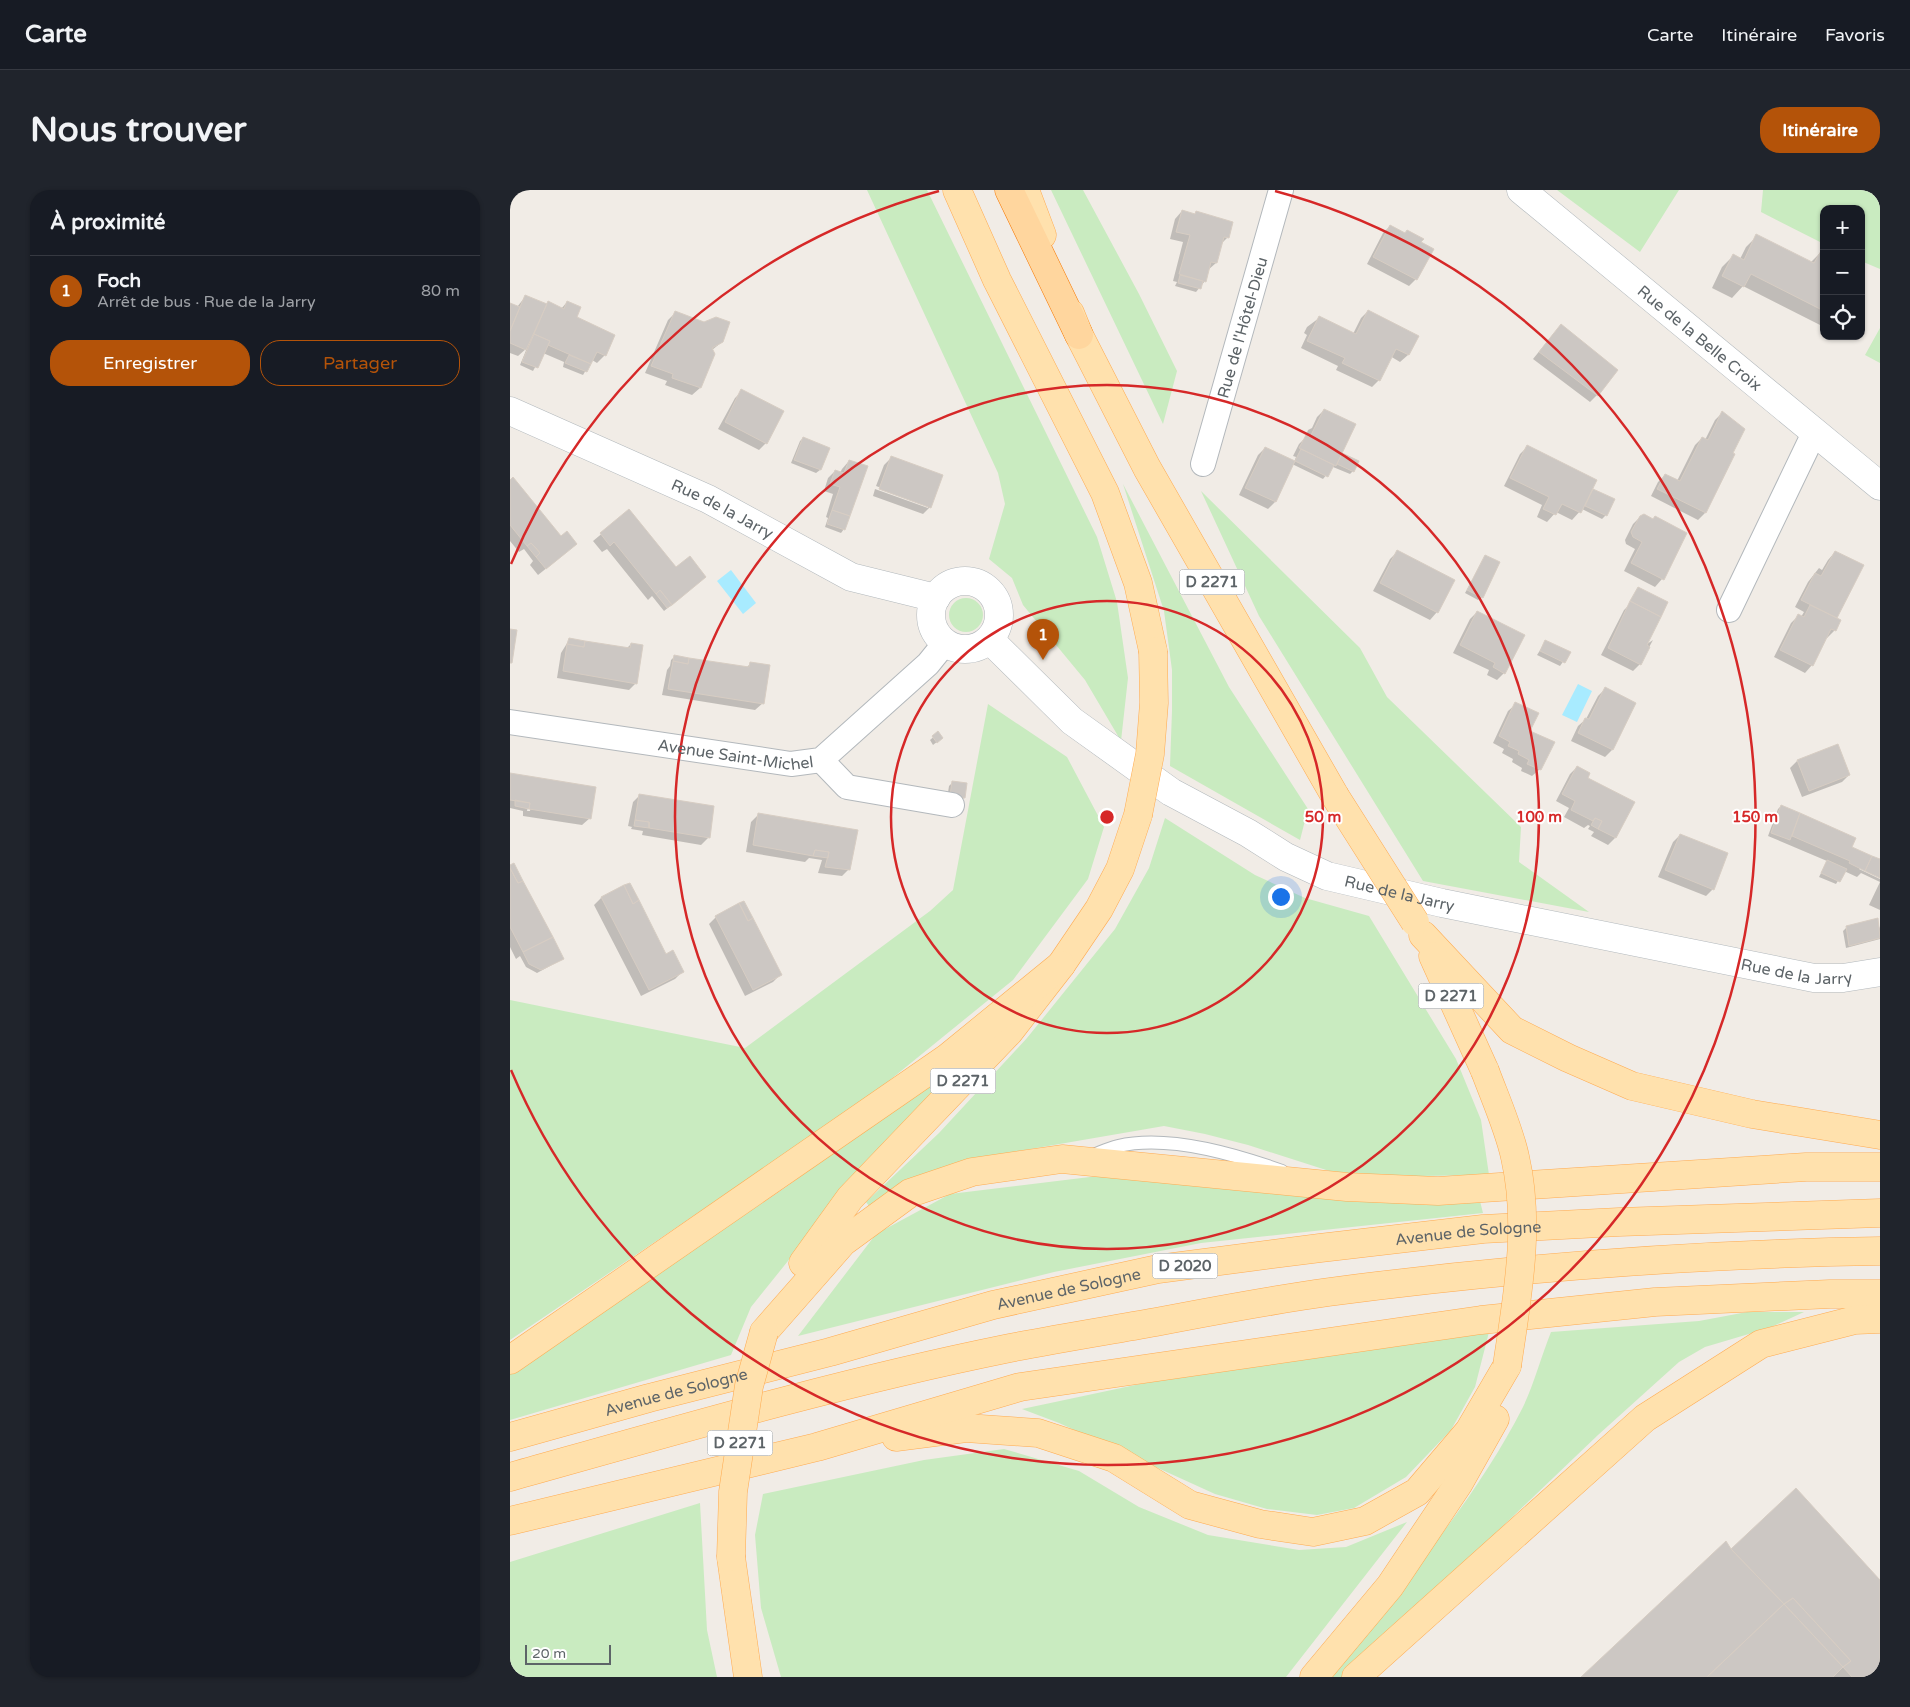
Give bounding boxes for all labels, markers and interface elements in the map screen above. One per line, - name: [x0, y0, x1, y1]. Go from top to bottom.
- text: Carte: [25, 20, 87, 49]
- text: Carte: [1647, 24, 1693, 46]
- text: Itinéraire: [1721, 24, 1797, 46]
- text: Favoris: [1825, 24, 1885, 46]
- button: Itinéraire: [1760, 107, 1880, 153]
- text: Nous trouver: [30, 109, 246, 151]
- map controls: [1820, 205, 1865, 340]
- button: +: [1820, 205, 1865, 250]
- text: À proximité: [50, 210, 165, 235]
- button: −: [1820, 250, 1865, 295]
- street label: Rue de l'Hôtel-Dieu: [1213, 255, 1272, 401]
- text: Foch: [97, 270, 141, 292]
- text: 1: [61, 281, 71, 301]
- text: 80 m: [421, 281, 460, 301]
- street label: Rue de la Belle Croix: [1633, 281, 1766, 396]
- text: Arrêt de bus · Rue de la Jarry: [97, 292, 316, 312]
- button: locate: [1820, 295, 1865, 340]
- button: Enregistrer: [50, 340, 250, 386]
- button: Partager: [260, 340, 460, 386]
- street label: Rue de la Jarry: [668, 475, 777, 544]
- road number: D 2271: [1180, 570, 1244, 594]
- pin: 1: [1027, 619, 1059, 660]
- street label: Avenue Saint-Michel: [656, 735, 815, 775]
- centre of rings: [1098, 808, 1116, 826]
- text: 50 m: [1305, 808, 1341, 826]
- text: 100 m: [1516, 808, 1562, 826]
- text: 150 m: [1732, 808, 1778, 826]
- street label: Rue de la Jarry: [1342, 871, 1456, 916]
- your location: [1268, 884, 1294, 910]
- street label: Rue de la Jarry: [1739, 955, 1854, 989]
- road number: D 2271: [1418, 984, 1484, 1008]
- road number: D 2271: [930, 1068, 996, 1094]
- street label: Avenue de Sologne: [1394, 1217, 1542, 1250]
- road number: D 2020: [1152, 1254, 1218, 1278]
- street label: Avenue de Sologne: [995, 1264, 1143, 1315]
- street label: Avenue de Sologne: [602, 1364, 750, 1421]
- road number: D 2271: [708, 1430, 772, 1456]
- scale bar: [525, 1642, 611, 1665]
- text: 20 m: [532, 1645, 566, 1662]

